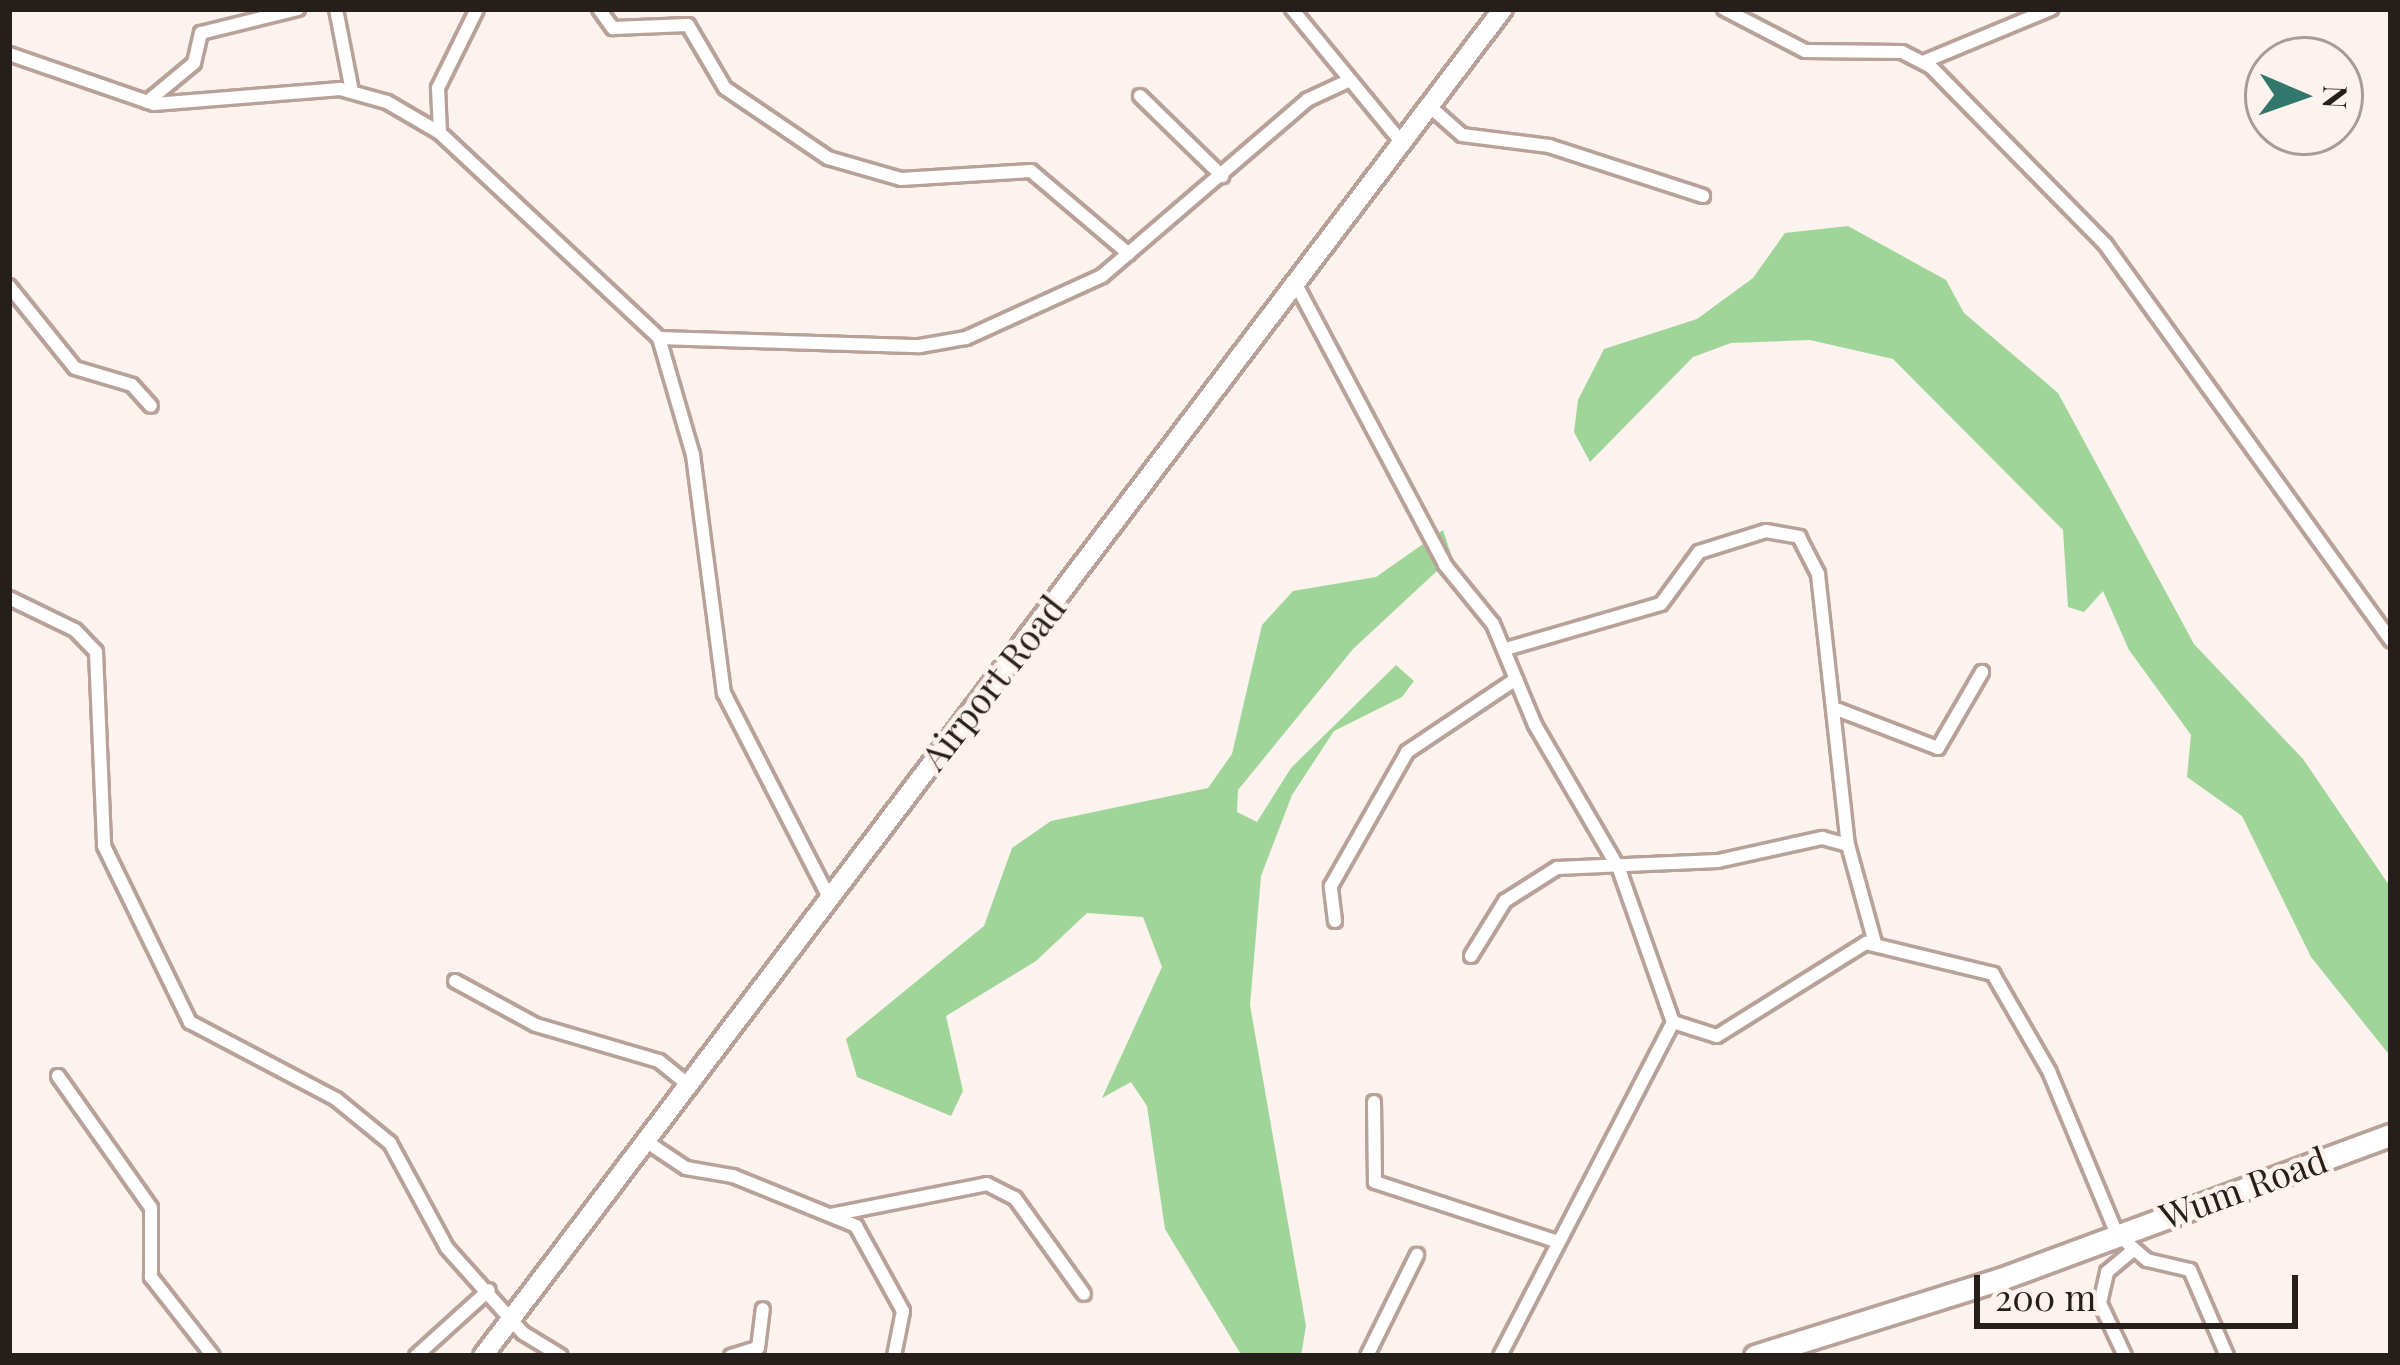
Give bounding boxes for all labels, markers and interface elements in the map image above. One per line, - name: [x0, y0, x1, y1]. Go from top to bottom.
- north arrow: [2244, 36, 2364, 156]
- text: N: [2315, 84, 2359, 110]
- street label: Airport Road: [910, 586, 1074, 778]
- street label: Wum Road: [2153, 1137, 2333, 1237]
- scale bar: [1980, 1251, 2304, 1325]
- text: 200 m: [1995, 1272, 2096, 1320]

